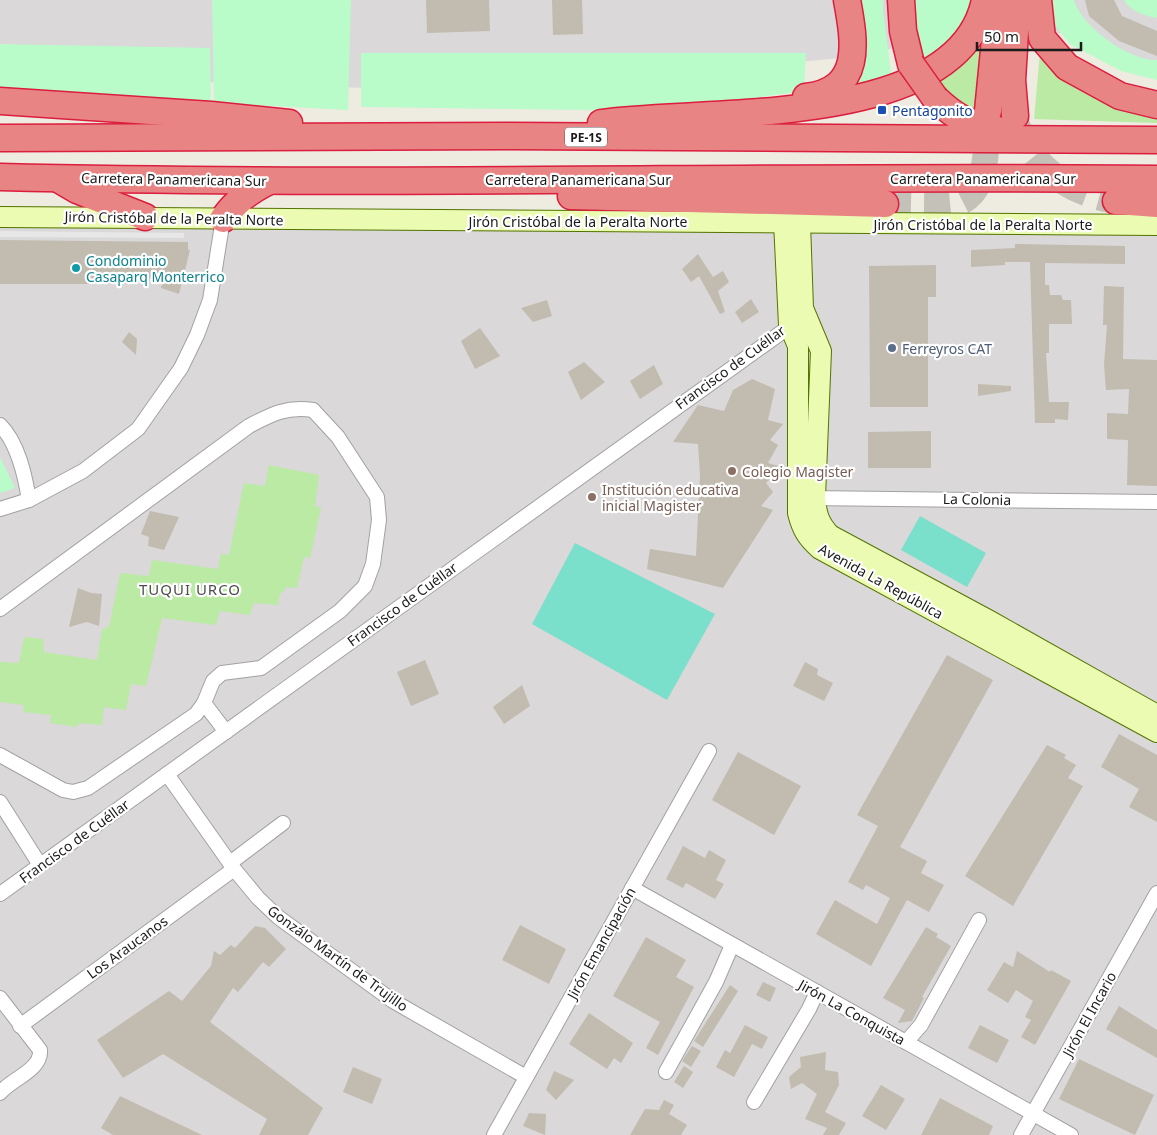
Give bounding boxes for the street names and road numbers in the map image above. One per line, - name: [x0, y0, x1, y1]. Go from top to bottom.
- road number: PE-1S: [565, 128, 607, 146]
- street label: Carretera Panamericana Sur: [81, 168, 267, 190]
- street label: Carretera Panamericana Sur: [890, 169, 1076, 188]
- street label: Carretera Panamericana Sur: [485, 170, 671, 189]
- street label: Jirón Cristóbal de la Peralta Norte: [62, 207, 284, 229]
- street label: Jirón Cristóbal de la Peralta Norte: [467, 212, 688, 231]
- street label: Jirón Cristóbal de la Peralta Norte: [872, 215, 1093, 234]
- street label: Francisco de Cuéllar: [671, 321, 789, 413]
- street label: La Colonia: [943, 489, 1011, 509]
- street label: Avenida La República: [815, 539, 947, 623]
- street label: Francisco de Cuéllar: [343, 558, 461, 650]
- street label: Francisco de Cuéllar: [15, 795, 133, 887]
- street label: Jirón Emancipación: [561, 884, 640, 1004]
- street label: Gonzálo Martín de Trujillo: [264, 901, 412, 1015]
- street label: Los Araucanos: [83, 911, 171, 983]
- street label: Jirón El Incario: [1057, 968, 1120, 1062]
- street label: Jirón La Conquista: [794, 974, 909, 1049]

